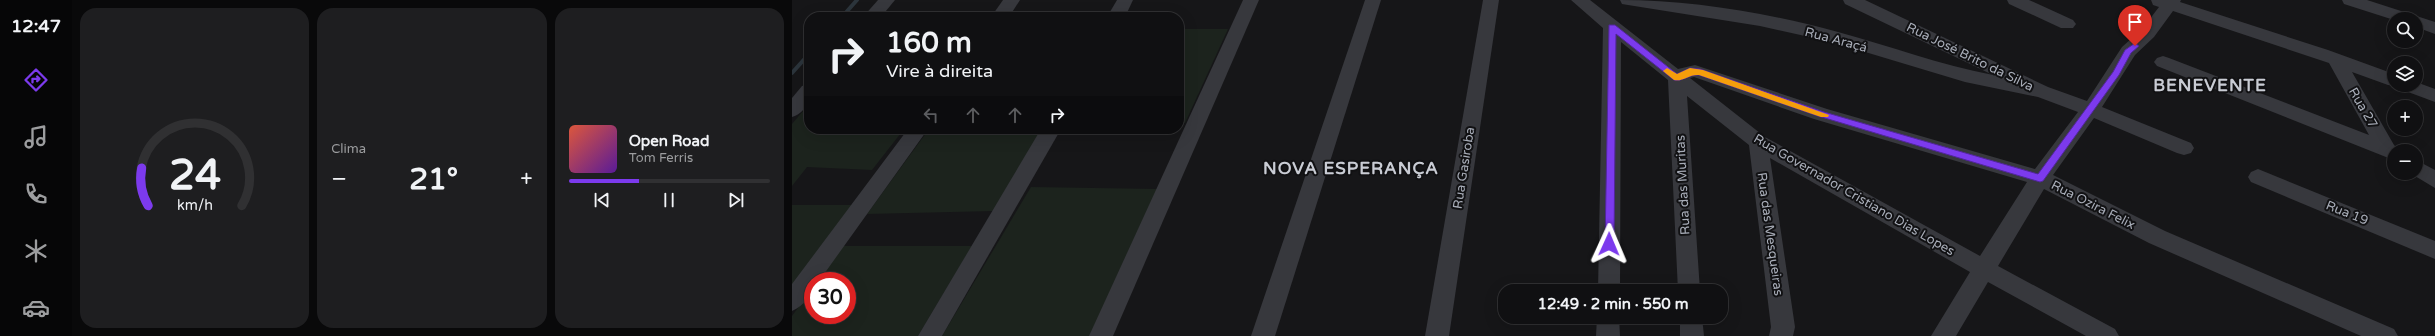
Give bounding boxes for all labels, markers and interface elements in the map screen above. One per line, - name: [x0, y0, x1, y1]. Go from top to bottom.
- pin: [2118, 5, 2152, 46]
- icon: arrive: [2124, 11, 2146, 33]
- map controls: [2387, 12, 2423, 180]
- button: search: [2387, 12, 2423, 48]
- text: 12:47: [11, 15, 61, 37]
- street label: Rua José Brito da Silva: [1904, 19, 2036, 95]
- street label: Rua Araçá: [1803, 24, 1869, 56]
- text: 160 m: [886, 26, 972, 60]
- icon: right: [820, 28, 872, 80]
- button: layers: [2387, 56, 2423, 92]
- text: Vire à direita: [886, 60, 993, 82]
- icon: directions: [22, 66, 50, 94]
- district label: BENEVENTE: [2153, 75, 2267, 96]
- street label: Rua 27: [2345, 85, 2381, 131]
- button: +: [2387, 100, 2423, 136]
- icon: left: [920, 104, 942, 126]
- icon: ahead: [962, 104, 984, 126]
- icon: ahead: [1004, 104, 1026, 126]
- icon: right: [1046, 104, 1068, 126]
- icon: music: [22, 123, 50, 151]
- street label: Rua Gasiroba: [1450, 126, 1478, 210]
- street label: Rua Governador Cristiano Dias Lopes: [1751, 131, 1957, 259]
- text: Open Road: [629, 132, 709, 150]
- street label: Rua das Muritas: [1672, 135, 1694, 235]
- text: Clima: [331, 141, 366, 157]
- button: −: [2387, 144, 2423, 180]
- text: Tom Ferris: [629, 150, 693, 166]
- text: 24: [169, 151, 221, 201]
- district label: NOVA ESPERANÇA: [1263, 158, 1439, 179]
- text: 21°: [409, 161, 458, 198]
- text: −: [331, 166, 347, 192]
- text: +: [520, 166, 533, 192]
- street label: Rua das Mesqueiras: [1753, 171, 1787, 297]
- street label: Rua Ozira Felix: [2048, 177, 2138, 233]
- icon: phone: [22, 180, 50, 208]
- icon: previous: [591, 189, 613, 211]
- icon: pause: [658, 189, 680, 211]
- icon: next: [725, 189, 747, 211]
- text: km/h: [177, 197, 213, 214]
- street label: Rua 19: [2324, 197, 2370, 229]
- position arrow: [1588, 223, 1630, 265]
- icon: climate: [22, 237, 50, 265]
- speed limit sign: 30: [804, 272, 856, 324]
- icon: car: [22, 294, 50, 322]
- text: 12:49 · 2 min · 550 m: [1538, 295, 1688, 313]

